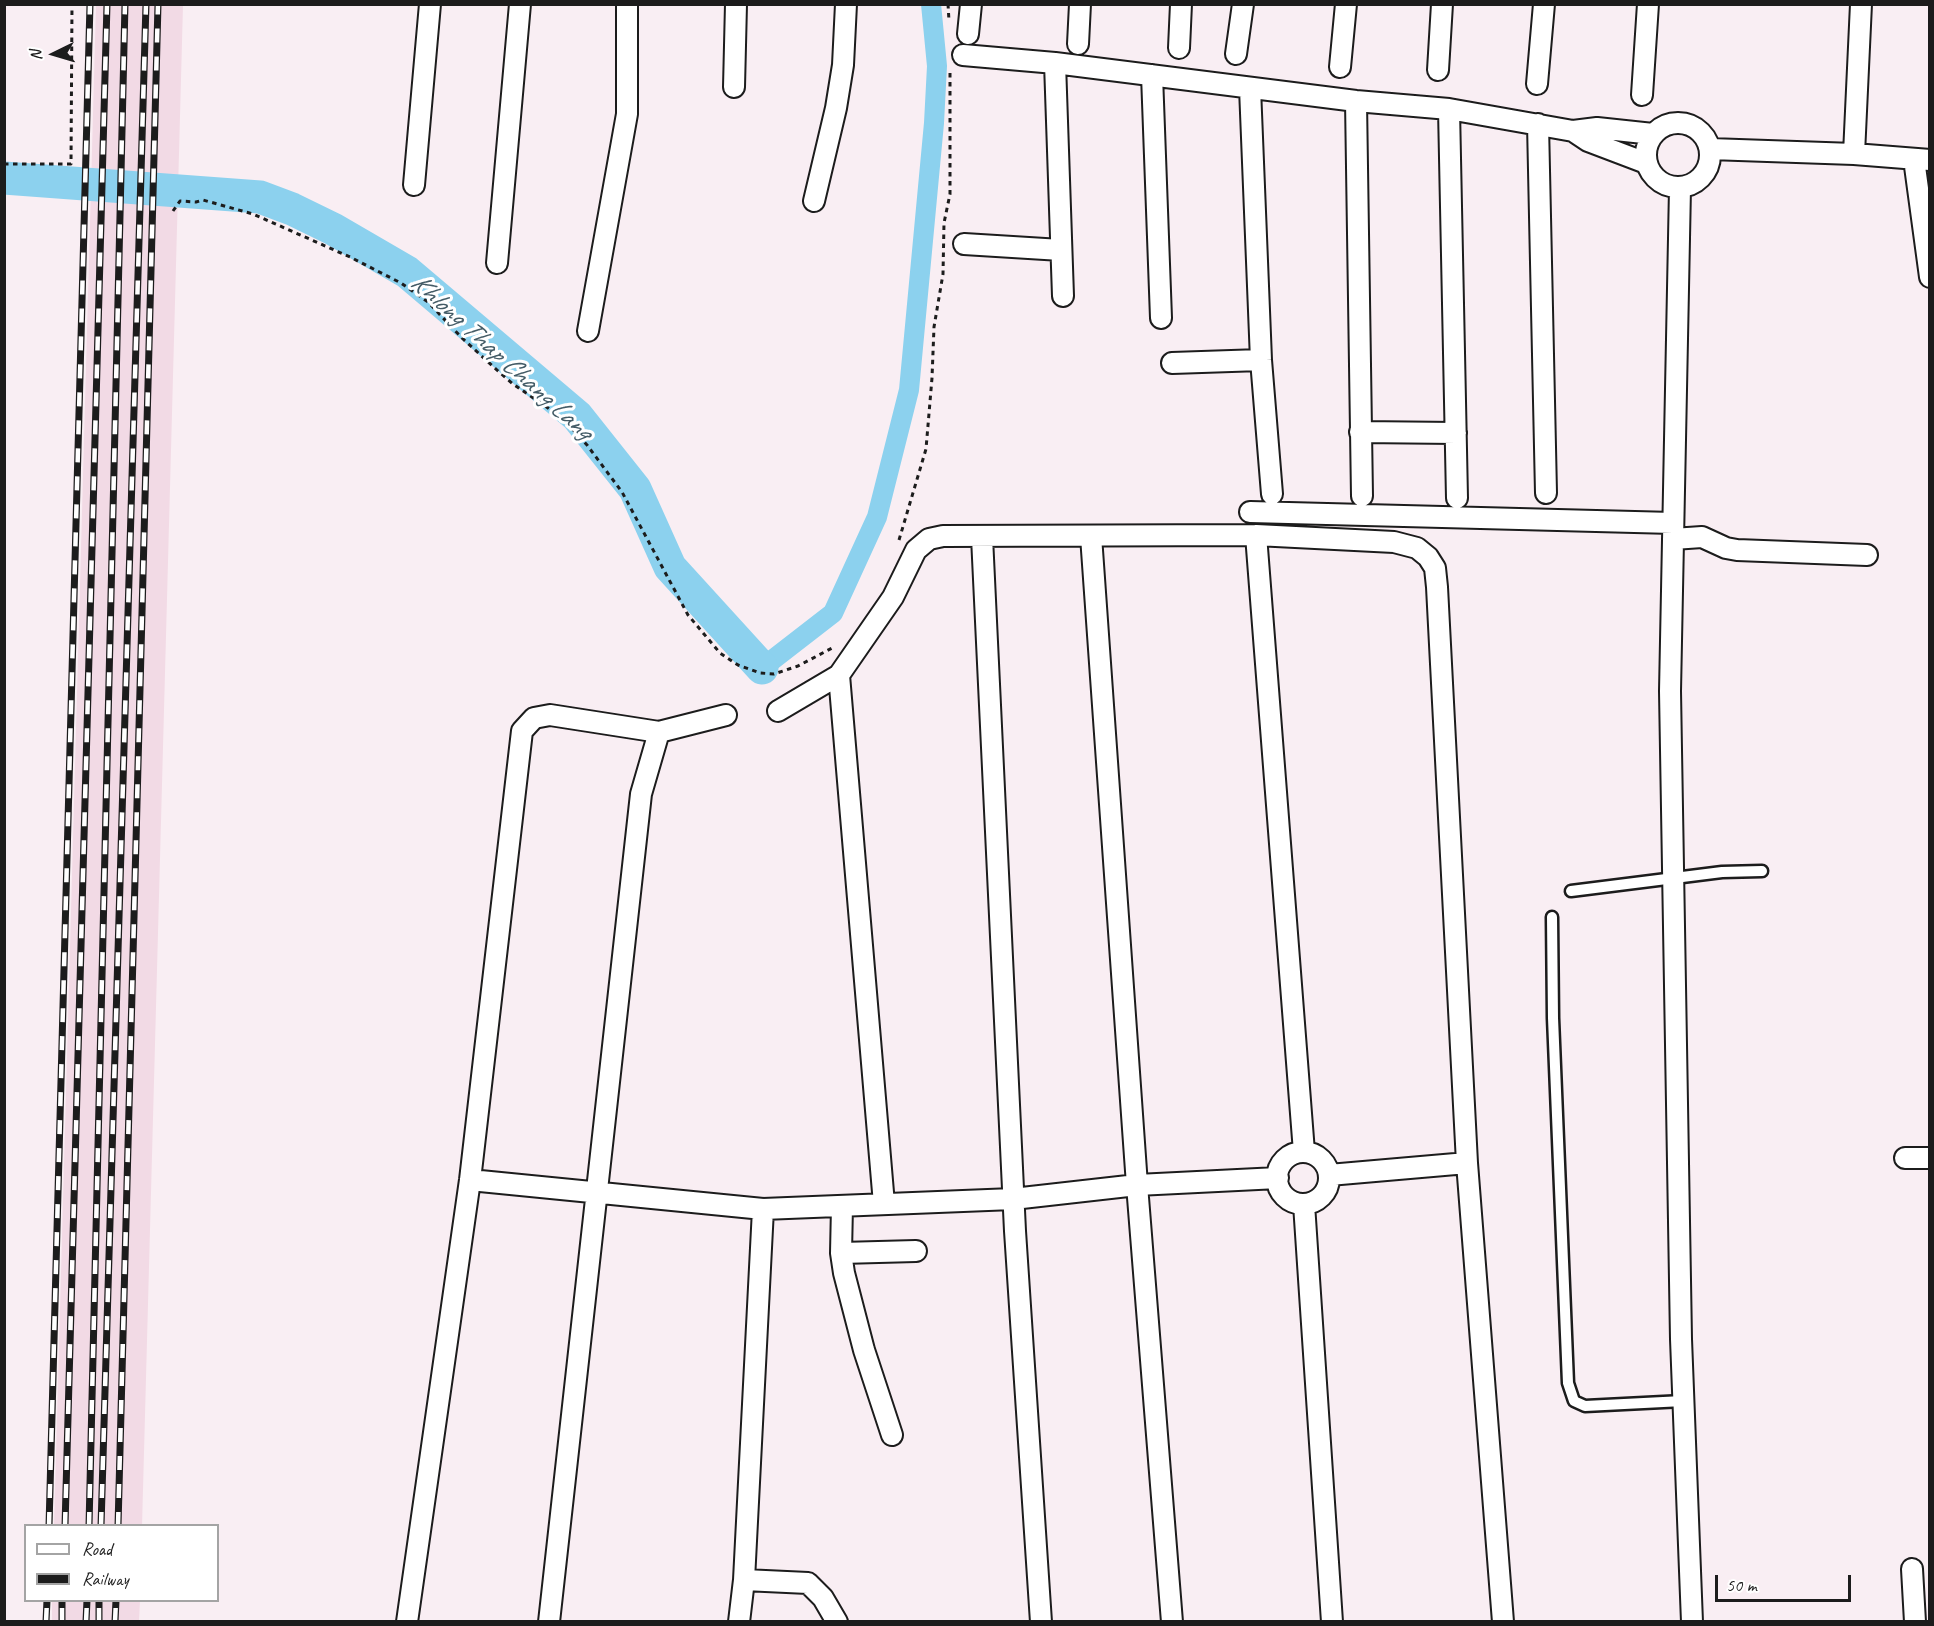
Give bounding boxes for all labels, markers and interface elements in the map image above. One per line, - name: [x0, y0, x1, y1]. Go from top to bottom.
- north arrow: [24, 24, 84, 84]
- text: N: [26, 50, 46, 61]
- water label: Khlong Thap Chang Lang: [404, 267, 598, 447]
- legend: [24, 1524, 219, 1602]
- text: Road: [82, 1538, 112, 1560]
- scale bar: [1718, 1563, 1854, 1601]
- text: Railway: [82, 1568, 129, 1590]
- text: 50 m: [1726, 1574, 1757, 1596]

